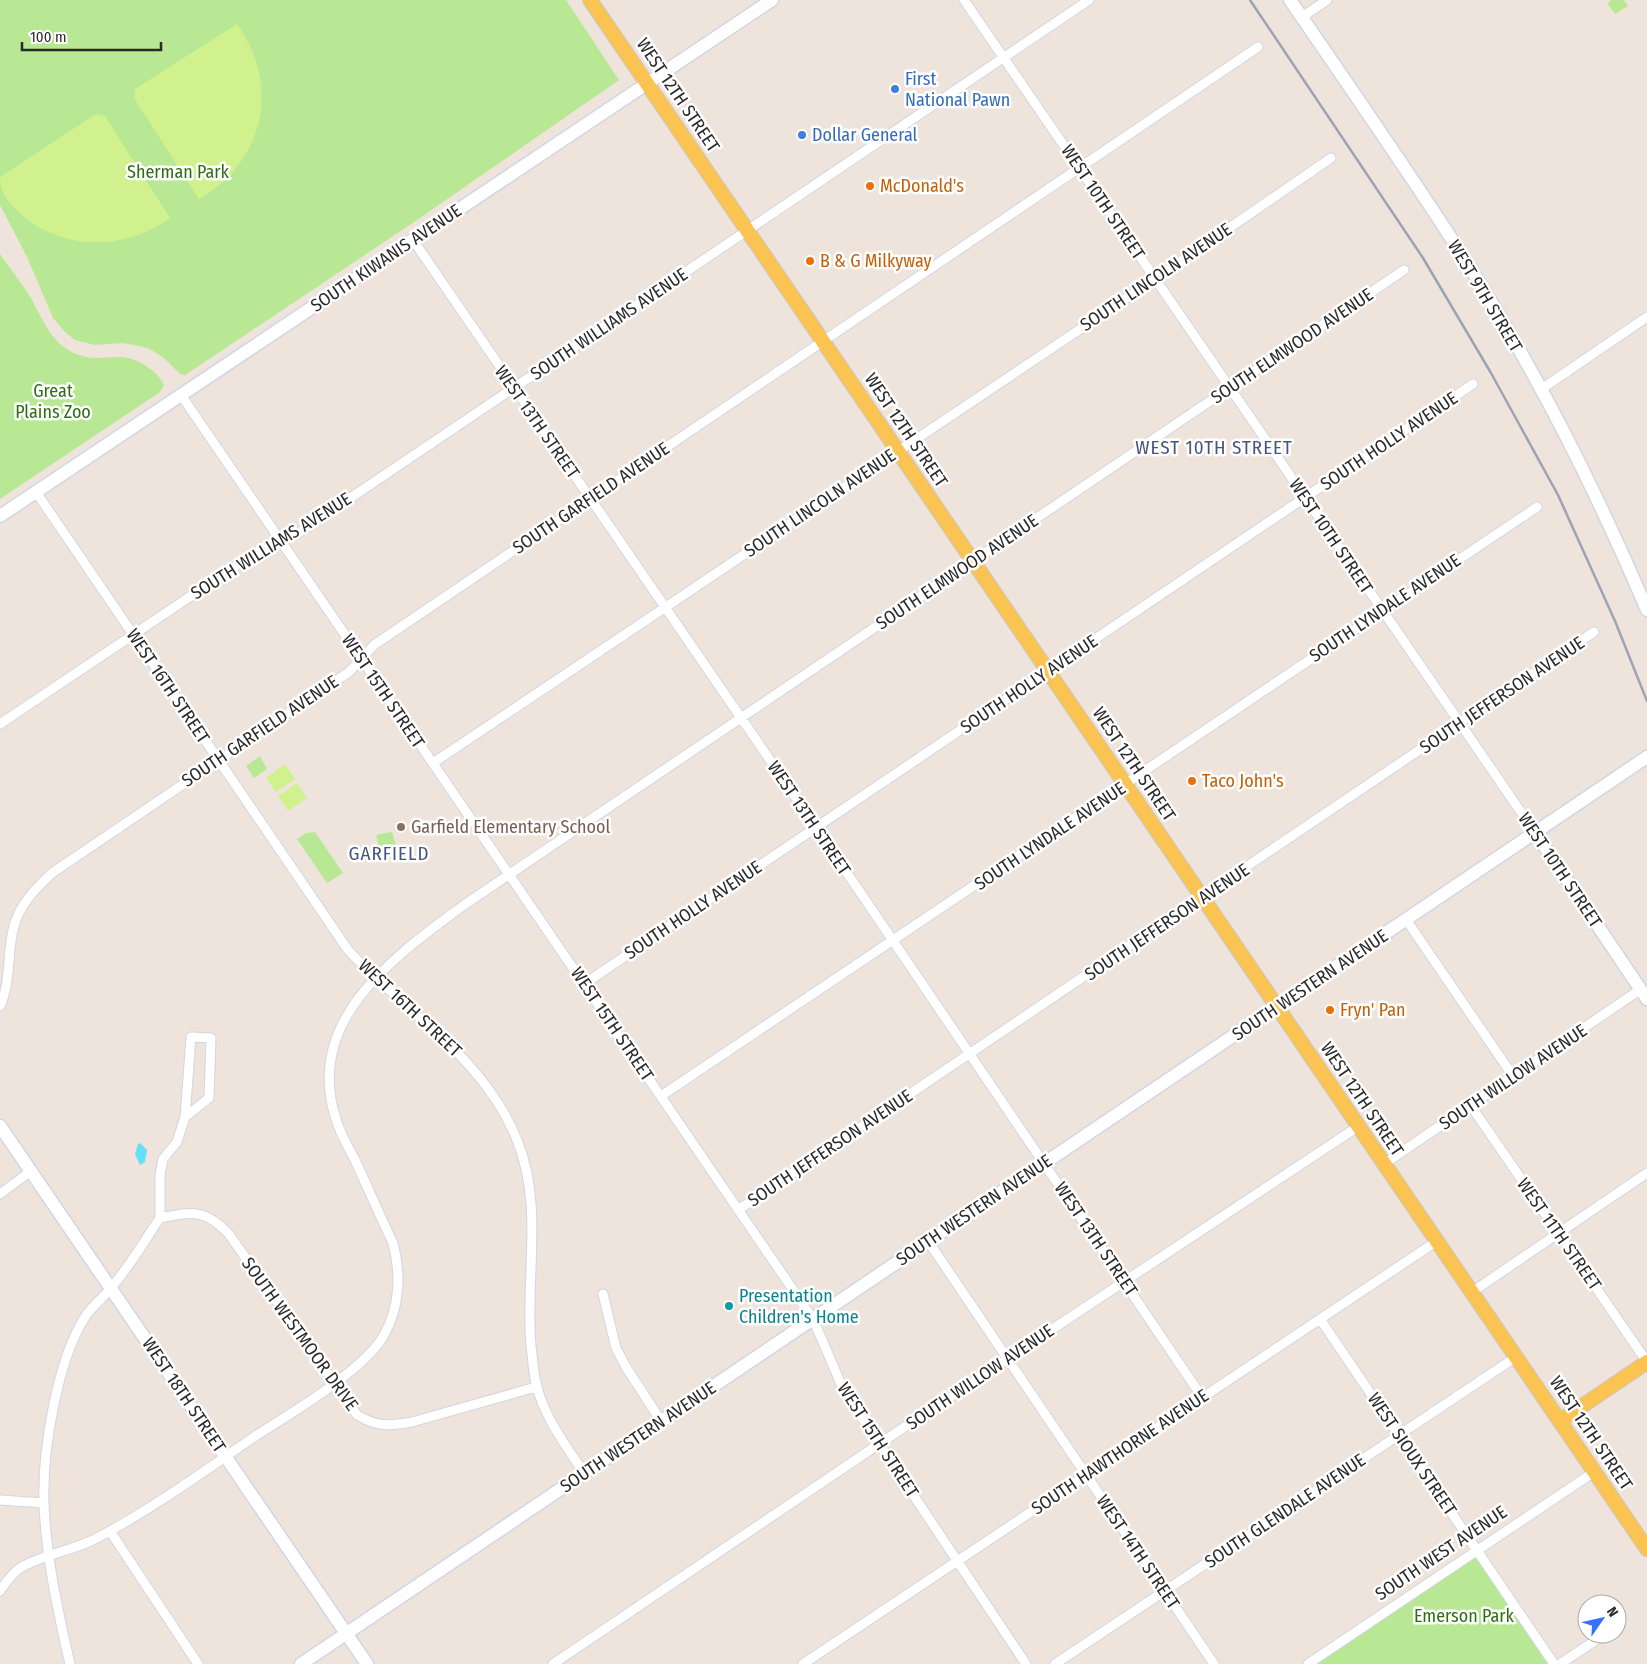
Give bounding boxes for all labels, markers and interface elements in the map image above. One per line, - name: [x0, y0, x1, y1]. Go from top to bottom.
- scale bar: [22, 20, 161, 52]
- text: 100 m: [30, 28, 67, 46]
- street label: WEST 12TH STREET: [632, 34, 725, 157]
- place label: First National Pawn: [905, 68, 1010, 111]
- marker: First National Pawn: [889, 83, 901, 95]
- place label: Dollar General: [812, 124, 918, 146]
- marker: Dollar General: [796, 129, 808, 141]
- street label: WEST 10TH STREET: [1056, 140, 1150, 264]
- park label: Sherman Park: [127, 161, 230, 183]
- place label: McDonald's: [880, 175, 964, 197]
- marker: McDonald's: [864, 180, 876, 192]
- street label: SOUTH KIWANIS AVENUE: [306, 199, 466, 317]
- street label: SOUTH LINCOLN AVENUE: [1076, 218, 1236, 336]
- street label: WEST 9TH STREET: [1443, 236, 1527, 356]
- place label: B & G Milkyway: [820, 250, 931, 272]
- marker: B & G Milkyway: [804, 255, 816, 267]
- street label: SOUTH WILLIAMS AVENUE: [526, 263, 692, 385]
- street label: SOUTH ELMWOOD AVENUE: [1207, 284, 1377, 408]
- street label: WEST 13TH STREET: [490, 361, 585, 483]
- street label: WEST 12TH STREET: [860, 369, 953, 492]
- park label: Great Plains Zoo: [15, 380, 91, 423]
- street label: SOUTH HOLLY AVENUE: [1316, 387, 1462, 495]
- district label: WEST 10TH STREET: [1135, 436, 1293, 459]
- street label: SOUTH GARFIELD AVENUE: [508, 437, 674, 559]
- street label: SOUTH LINCOLN AVENUE: [740, 444, 900, 562]
- street label: WEST 10TH STREET: [1284, 474, 1378, 598]
- street label: SOUTH WILLIAMS AVENUE: [187, 488, 355, 604]
- street label: SOUTH ELMWOOD AVENUE: [872, 510, 1042, 634]
- street label: SOUTH LYNDALE AVENUE: [1305, 549, 1465, 667]
- street label: WEST 16TH STREET: [122, 625, 215, 748]
- street label: WEST 15TH STREET: [337, 630, 430, 753]
- street label: SOUTH HOLLY AVENUE: [956, 630, 1102, 738]
- street label: SOUTH JEFFERSON AVENUE: [1416, 632, 1588, 758]
- street label: SOUTH GARFIELD AVENUE: [177, 670, 343, 792]
- street label: WEST 12TH STREET: [1088, 703, 1181, 826]
- street label: WEST 13TH STREET: [763, 757, 856, 880]
- place label: Taco John's: [1202, 770, 1284, 792]
- marker: Taco John's: [1186, 775, 1198, 787]
- street label: SOUTH LYNDALE AVENUE: [970, 777, 1130, 895]
- street label: WEST 10TH STREET: [1513, 808, 1607, 932]
- place label: Garfield Elementary School: [411, 816, 611, 838]
- marker: Garfield Elementary School: [395, 821, 407, 833]
- district label: GARFIELD: [349, 842, 429, 865]
- street label: SOUTH HOLLY AVENUE: [620, 856, 766, 964]
- street label: SOUTH JEFFERSON AVENUE: [1081, 859, 1253, 985]
- street label: SOUTH WESTERN AVENUE: [1228, 925, 1392, 1045]
- street label: WEST 16TH STREET: [354, 955, 467, 1062]
- street label: WEST 15TH STREET: [566, 963, 659, 1086]
- place label: Fryn' Pan: [1340, 999, 1406, 1021]
- marker: Fryn' Pan: [1324, 1004, 1336, 1016]
- street label: SOUTH WILLOW AVENUE: [1435, 1019, 1591, 1135]
- street label: WEST 12TH STREET: [1316, 1038, 1409, 1161]
- street label: SOUTH JEFFERSON AVENUE: [744, 1085, 916, 1211]
- street label: SOUTH WESTERN AVENUE: [892, 1150, 1056, 1270]
- street label: WEST 11TH STREET: [1512, 1174, 1606, 1295]
- street label: WEST 13TH STREET: [1050, 1178, 1143, 1301]
- street label: SOUTH WESTMOOR DRIVE: [237, 1253, 363, 1415]
- place label: Presentation Children's Home: [739, 1285, 859, 1328]
- marker: Presentation Children's Home: [723, 1300, 735, 1312]
- street label: SOUTH WILLOW AVENUE: [902, 1319, 1058, 1435]
- street label: WEST 18TH STREET: [137, 1333, 231, 1457]
- street label: WEST 12TH STREET: [1545, 1372, 1638, 1495]
- street label: SOUTH WESTERN AVENUE: [556, 1377, 720, 1497]
- street label: WEST 15TH STREET: [833, 1378, 924, 1502]
- street label: SOUTH HAWTHORNE AVENUE: [1027, 1384, 1213, 1520]
- street label: WEST SIOUX STREET: [1363, 1388, 1462, 1520]
- street label: SOUTH GLENDALE AVENUE: [1200, 1449, 1370, 1573]
- street label: WEST 14TH STREET: [1092, 1491, 1185, 1614]
- street label: SOUTH WEST AVENUE: [1371, 1501, 1511, 1605]
- north arrow: [1577, 1594, 1627, 1644]
- text: N: [1603, 1604, 1622, 1620]
- park label: Emerson Park: [1414, 1605, 1515, 1627]

